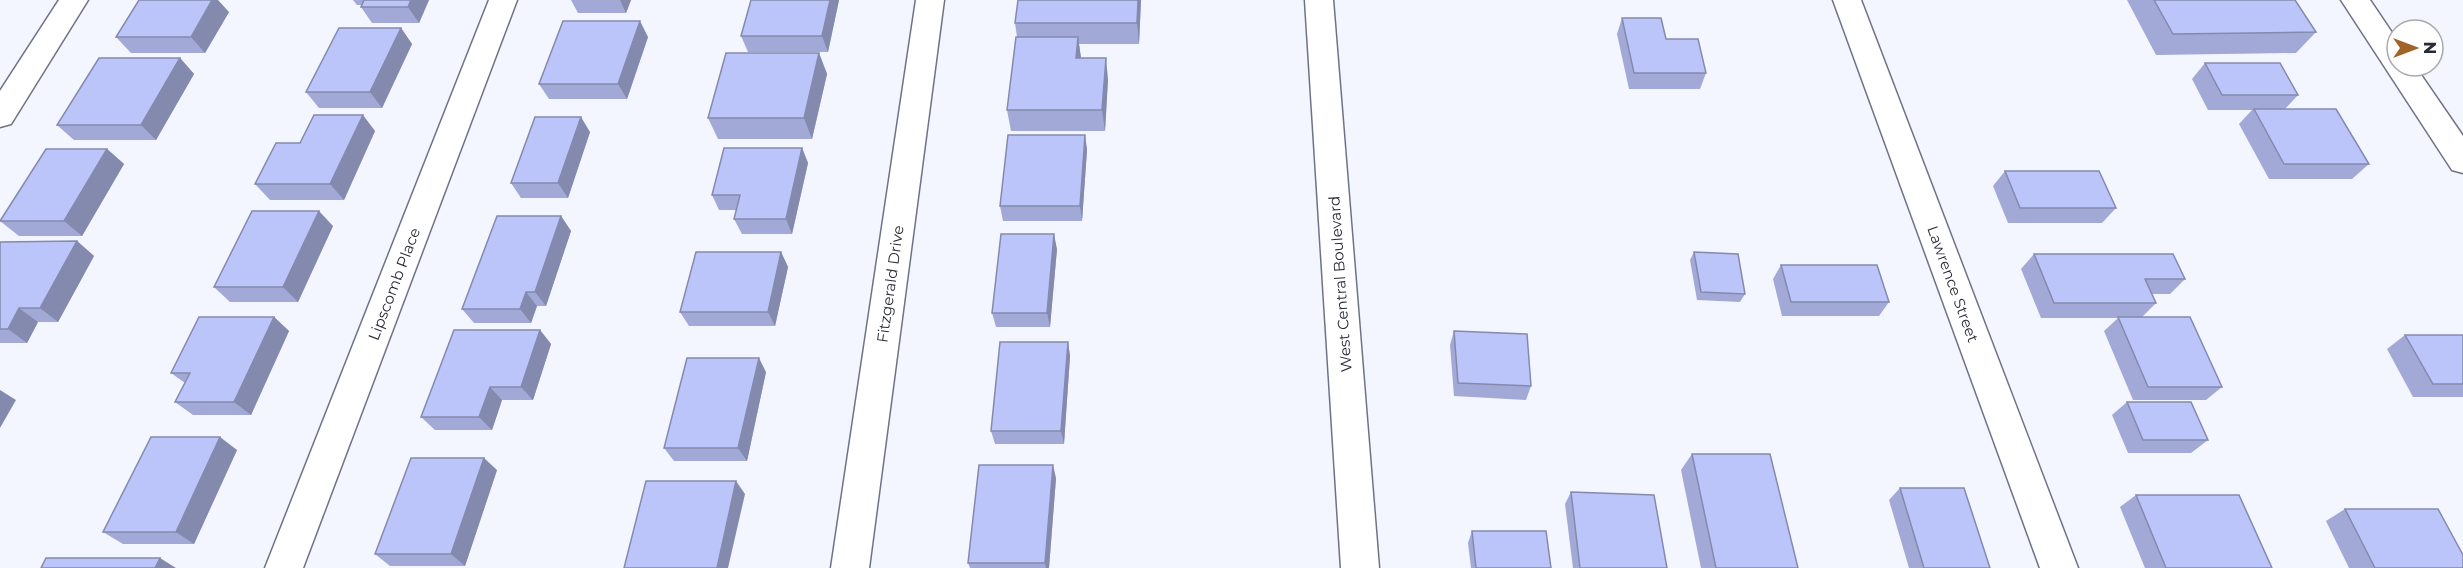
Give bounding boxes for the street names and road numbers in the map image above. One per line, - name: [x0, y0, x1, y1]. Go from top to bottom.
- street label: West Central Boulevard: [1324, 195, 1356, 373]
- street label: Lawrence Street: [1923, 223, 1983, 345]
- street label: Fitzgerald Drive: [872, 224, 908, 344]
- street label: Lipscomb Place: [364, 225, 424, 343]

